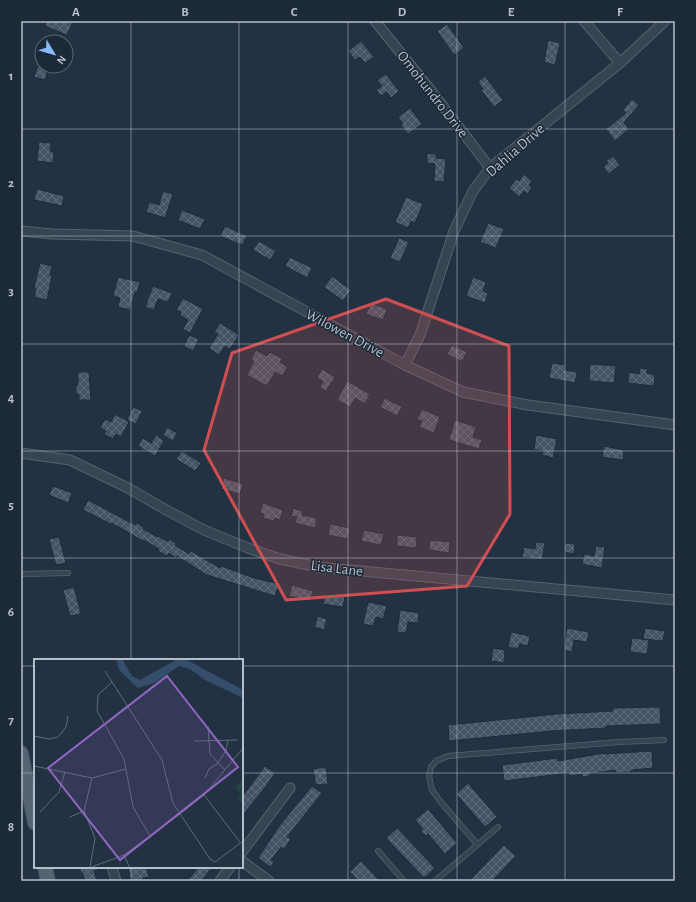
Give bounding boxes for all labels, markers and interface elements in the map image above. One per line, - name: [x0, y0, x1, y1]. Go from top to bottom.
- text: A: [72, 6, 80, 19]
- text: B: [181, 6, 189, 19]
- text: C: [291, 6, 298, 19]
- text: D: [398, 6, 407, 19]
- text: E: [508, 6, 515, 19]
- text: F: [617, 6, 624, 19]
- north arrow: [34, 34, 74, 74]
- street label: Omohundro Drive: [394, 48, 471, 141]
- text: N: [55, 53, 68, 66]
- text: 1: [9, 70, 13, 83]
- street label: Dahlia Drive: [483, 121, 548, 180]
- text: 2: [8, 177, 14, 190]
- text: 3: [8, 285, 14, 298]
- street label: Wilowen Drive: [303, 307, 386, 360]
- text: 4: [8, 392, 15, 405]
- text: 5: [8, 499, 14, 512]
- street label: Lisa Lane: [310, 558, 364, 579]
- text: 6: [8, 606, 14, 619]
- inset map: [34, 659, 243, 868]
- text: 7: [8, 714, 14, 727]
- text: 8: [8, 821, 14, 834]

